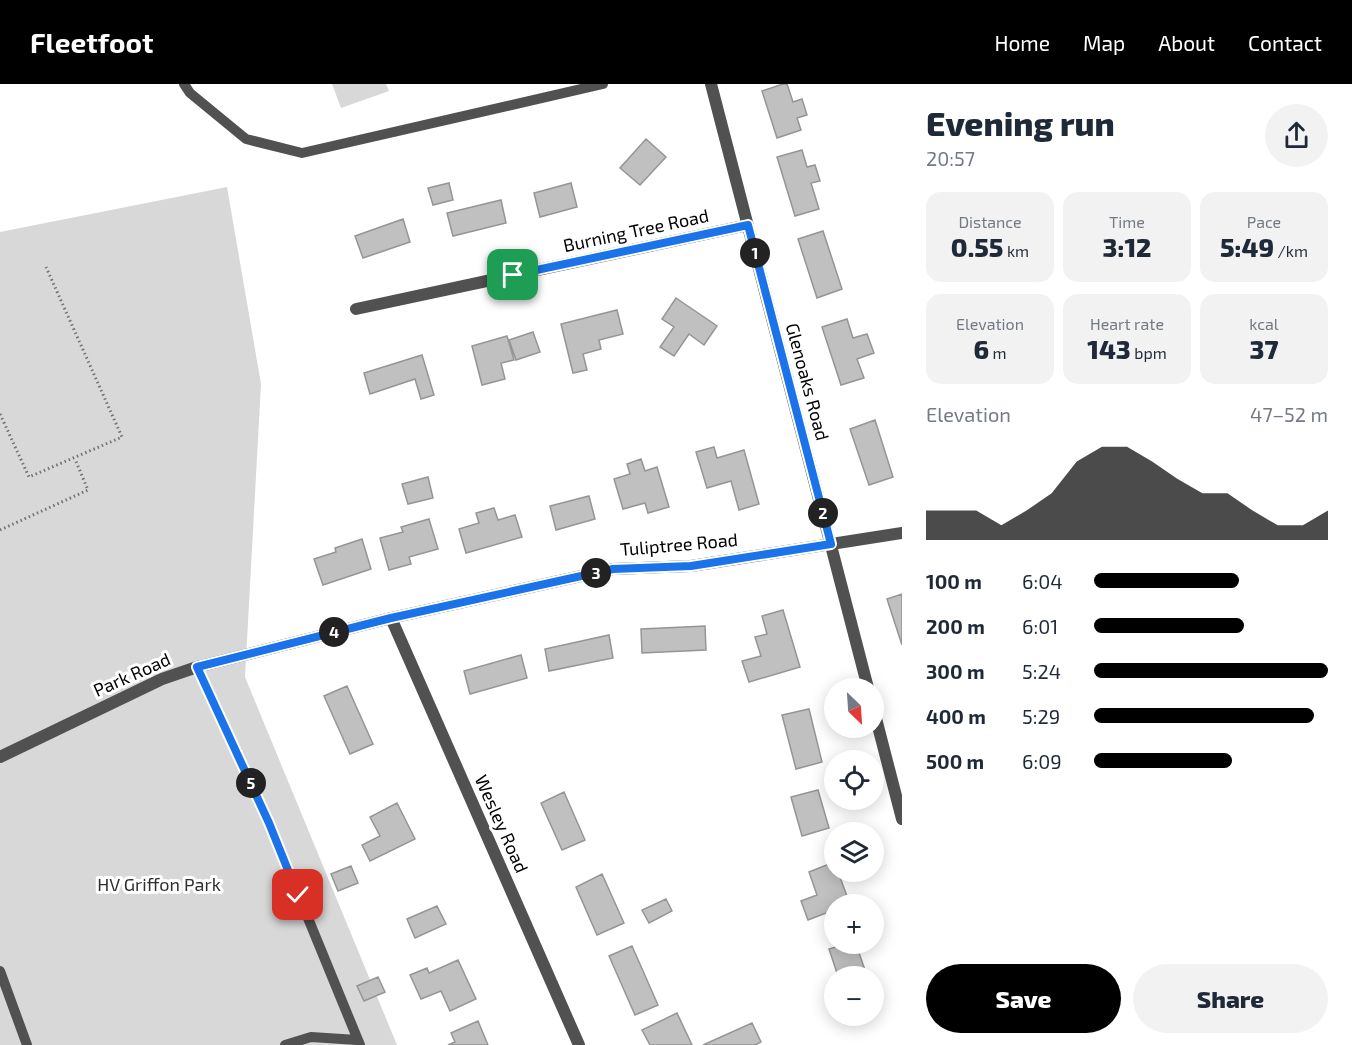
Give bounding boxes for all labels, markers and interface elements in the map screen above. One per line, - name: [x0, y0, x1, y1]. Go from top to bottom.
- text: Fleetfoot: [30, 25, 153, 59]
- text: Home: [994, 30, 1050, 55]
- text: Map: [1083, 30, 1125, 55]
- text: About: [1158, 30, 1215, 55]
- text: Contact: [1248, 30, 1322, 55]
- text: Evening run: [926, 103, 1115, 143]
- button: share: [1265, 104, 1328, 167]
- text: 20:57: [926, 146, 975, 170]
- street label: Burning Tree Road: [561, 204, 711, 256]
- text: Distance: [958, 212, 1022, 231]
- text: Time: [1109, 212, 1145, 231]
- text: Pace: [1247, 212, 1281, 231]
- text: 0.55: [951, 231, 1003, 262]
- text: 3:12: [1103, 231, 1151, 262]
- text: 5:49: [1220, 231, 1274, 262]
- pin: 1: [740, 238, 770, 268]
- text: km: [1003, 241, 1029, 260]
- text: /km: [1274, 241, 1308, 260]
- text: 1: [752, 243, 758, 262]
- pin: [487, 249, 538, 300]
- icon: arrive: [496, 258, 529, 291]
- text: Elevation: [956, 314, 1024, 333]
- text: Heart rate: [1090, 314, 1164, 333]
- text: kcal: [1249, 314, 1279, 333]
- street label: Glenoaks Road: [782, 321, 834, 443]
- text: 6: [973, 333, 989, 364]
- text: 143: [1087, 333, 1131, 364]
- text: 37: [1250, 333, 1278, 364]
- text: m: [989, 343, 1007, 362]
- text: bpm: [1131, 343, 1167, 362]
- text: Elevation: [926, 402, 1011, 426]
- text: 47–52 m: [1250, 402, 1328, 426]
- pin: 2: [808, 498, 838, 528]
- text: 2: [818, 503, 828, 522]
- street label: Tuliptree Road: [619, 528, 739, 560]
- pin: 3: [581, 558, 611, 588]
- text: 3: [591, 563, 601, 582]
- text: 100 m: [926, 569, 982, 593]
- text: 6:04: [1022, 569, 1063, 593]
- text: 200 m: [926, 614, 985, 638]
- text: 6:01: [1022, 614, 1058, 638]
- pin: 4: [319, 617, 349, 647]
- text: 4: [329, 622, 339, 641]
- street label: Park Road: [90, 647, 174, 701]
- text: 300 m: [926, 659, 985, 683]
- text: 5:24: [1022, 659, 1061, 683]
- north arrow: [824, 678, 884, 738]
- map controls: [824, 678, 884, 1026]
- text: 400 m: [926, 704, 986, 728]
- text: 5:29: [1022, 704, 1060, 728]
- text: 500 m: [926, 749, 984, 773]
- text: 6:09: [1022, 749, 1062, 773]
- button: locate: [824, 750, 884, 810]
- pin: 5: [236, 768, 266, 798]
- street label: Wesley Road: [470, 771, 533, 876]
- text: 5: [247, 773, 255, 792]
- button: layers: [824, 822, 884, 882]
- pin: [272, 869, 323, 920]
- park label: HV Griffon Park: [97, 873, 221, 895]
- icon: check: [281, 878, 314, 911]
- button: +: [824, 894, 884, 954]
- button: Save: [926, 964, 1121, 1033]
- button: Share: [1133, 964, 1328, 1033]
- button: −: [824, 966, 884, 1026]

